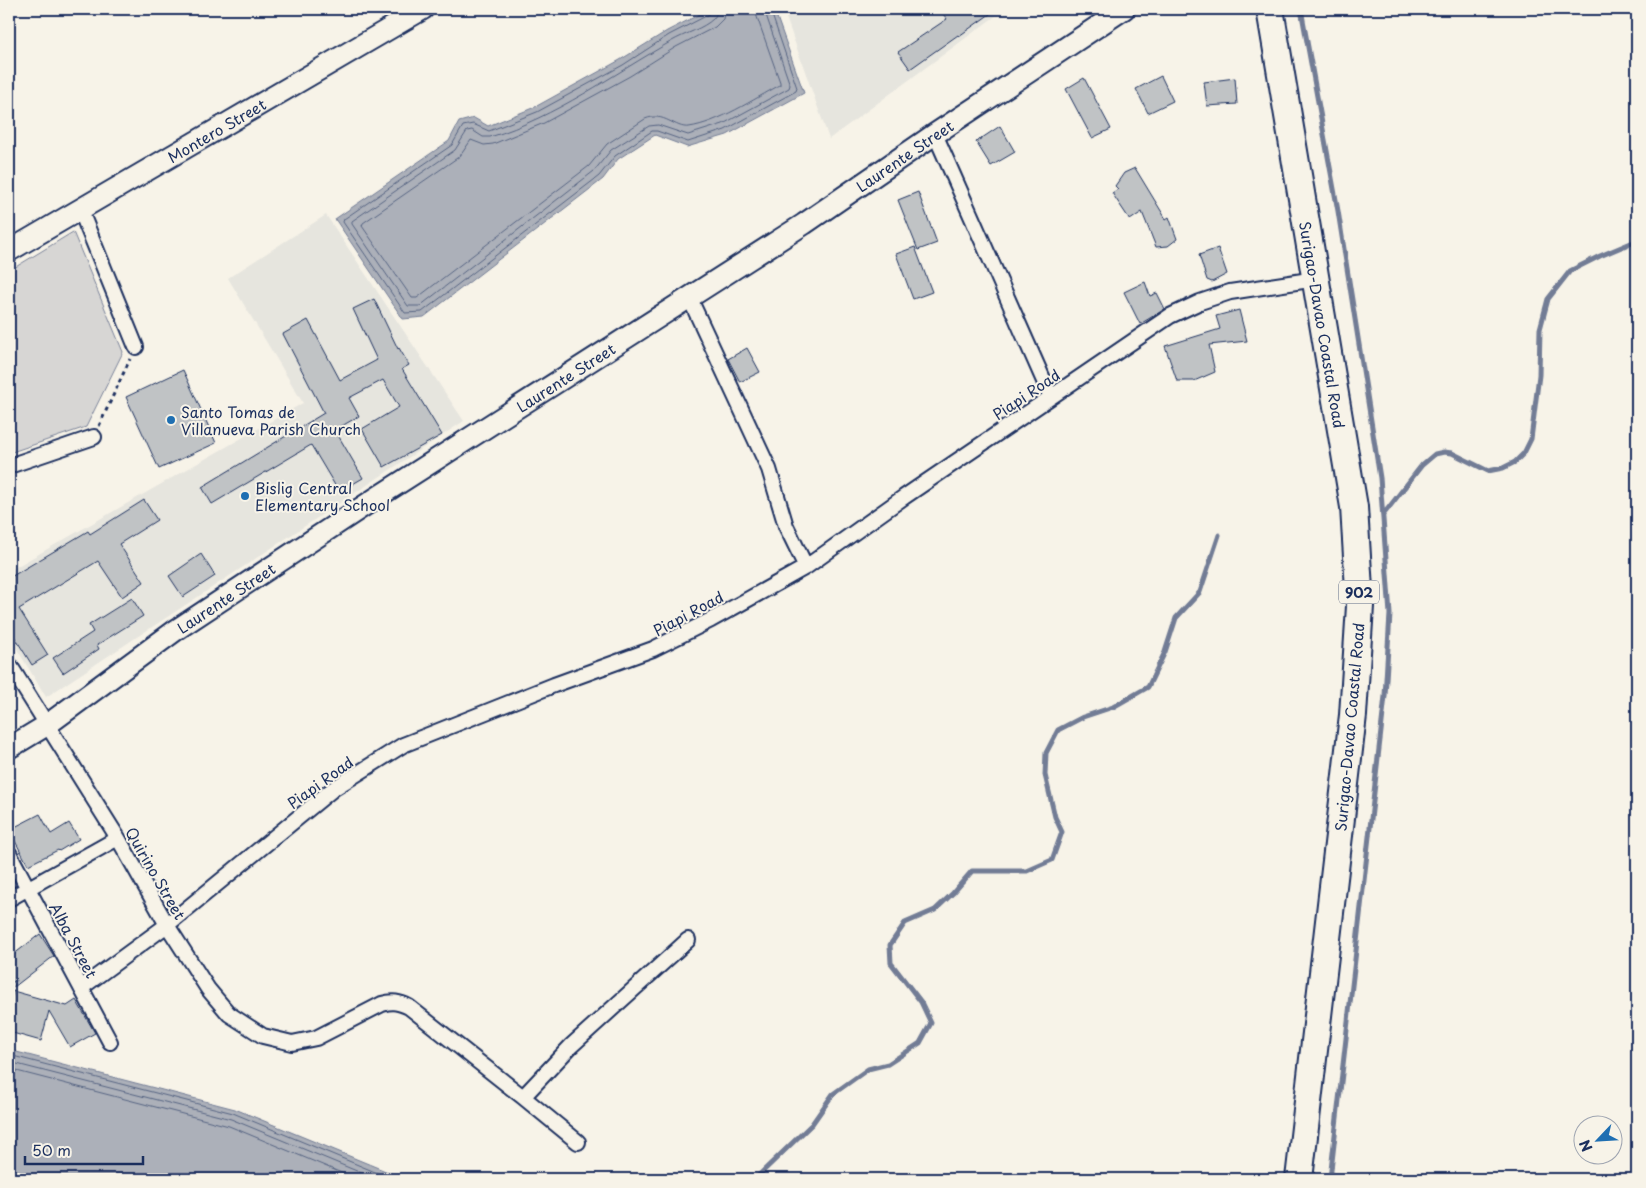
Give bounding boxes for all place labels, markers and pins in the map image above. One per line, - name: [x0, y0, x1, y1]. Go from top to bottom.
- place label: Santo Tomas de Villanueva Parish Church: [181, 400, 361, 440]
- marker: Santo Tomas de Villanueva Parish Church: [165, 414, 177, 426]
- place label: Bislig Central Elementary School: [255, 476, 390, 516]
- marker: Bislig Central Elementary School: [239, 490, 251, 502]

